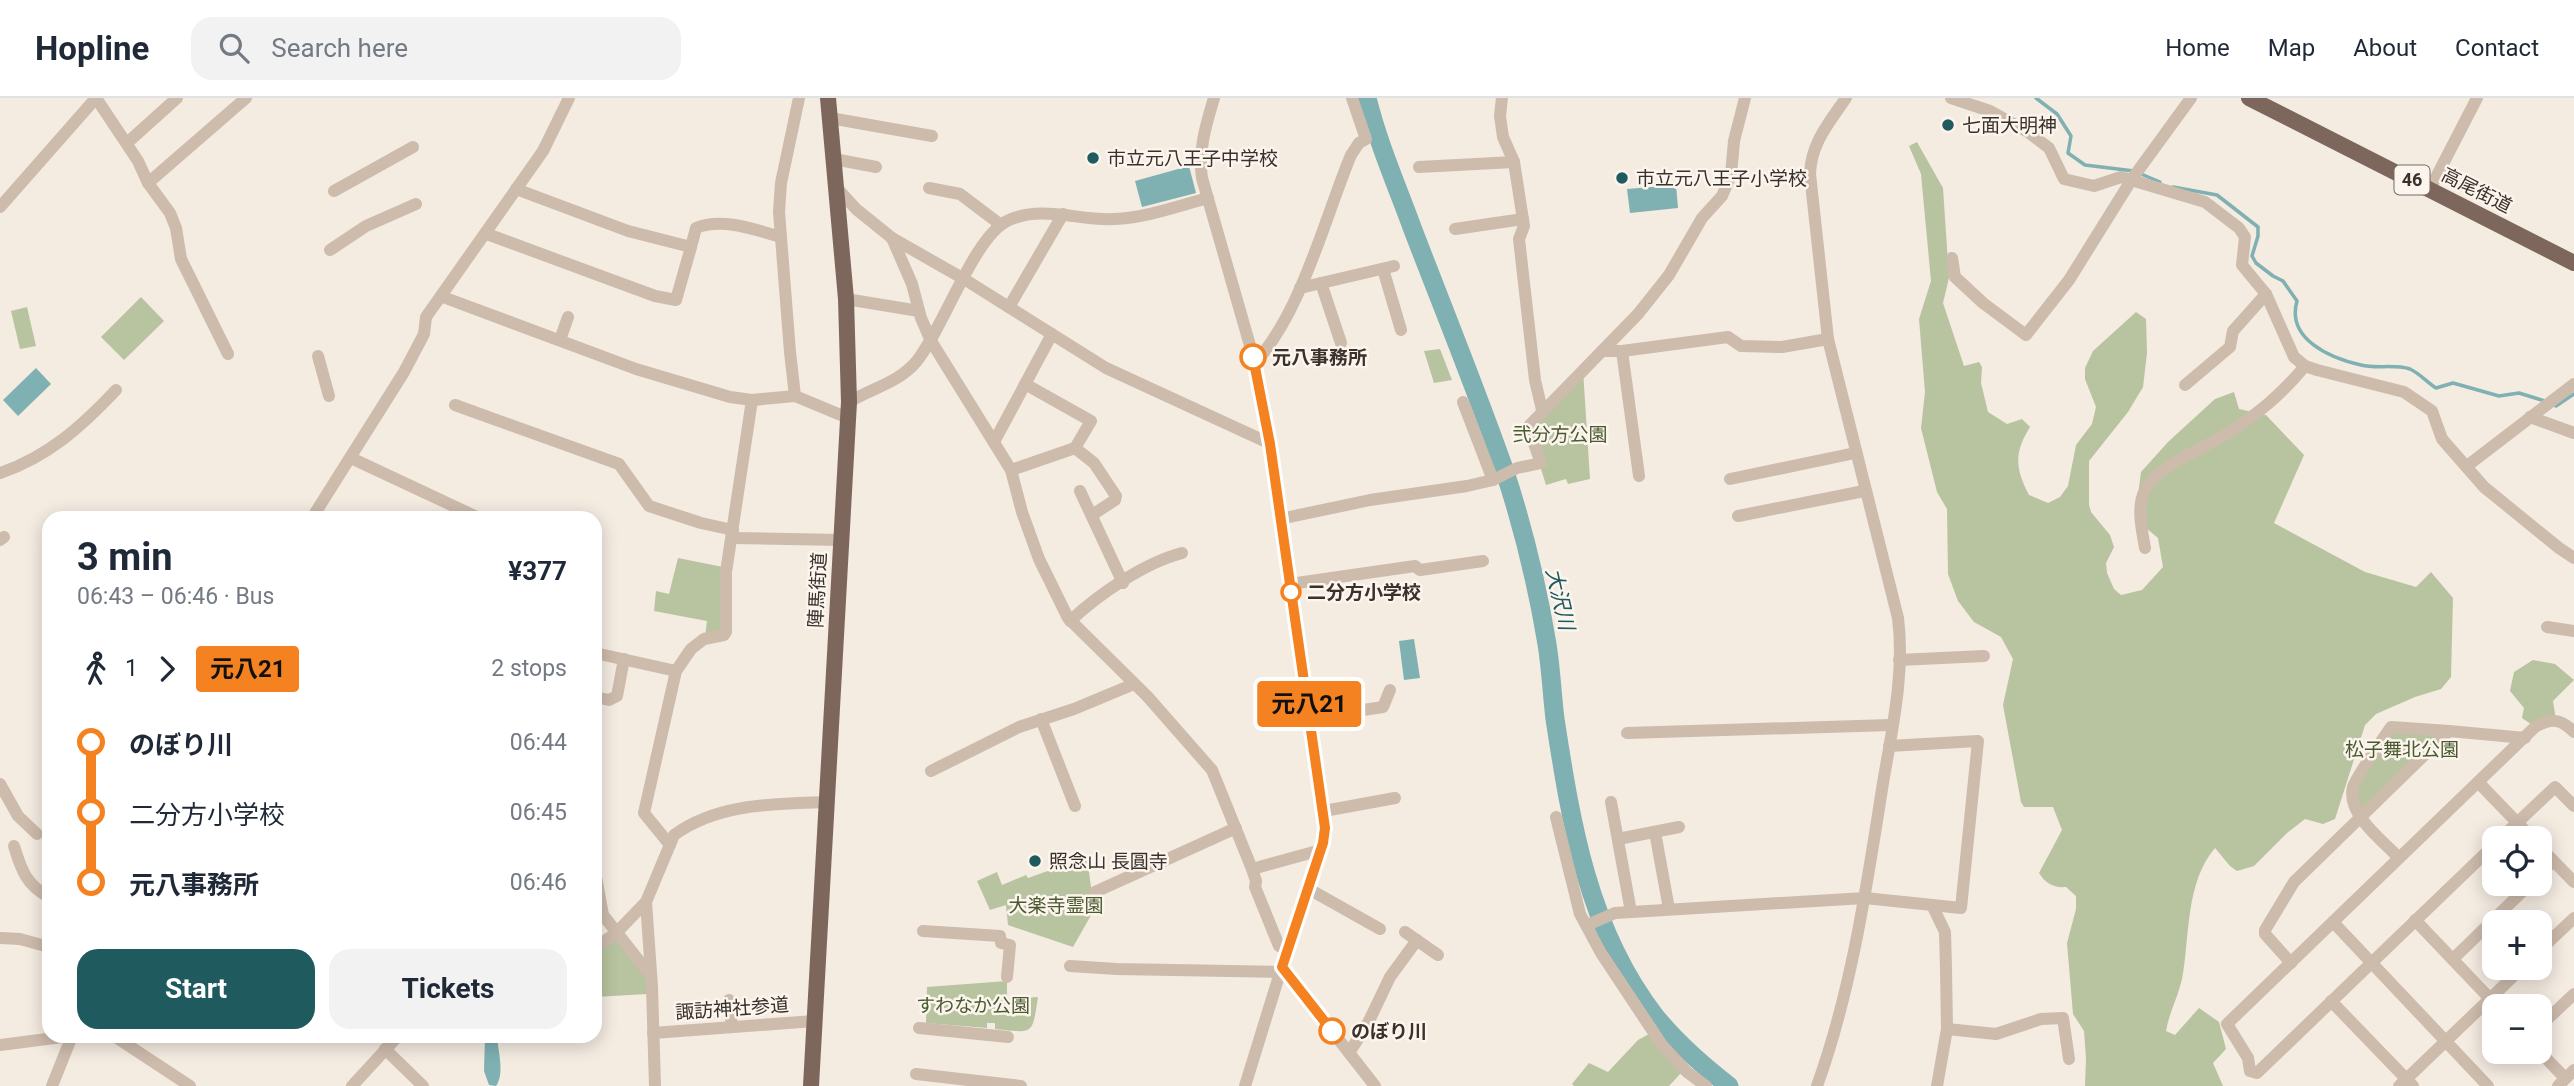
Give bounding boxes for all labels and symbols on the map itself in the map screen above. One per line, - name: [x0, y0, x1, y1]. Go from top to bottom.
- place label: 七面大明神: [1962, 114, 2057, 137]
- marker: 七面大明神: [1940, 117, 1956, 133]
- place label: 市立元八王子中学校: [1107, 147, 1278, 170]
- marker: 市立元八王子中学校: [1085, 150, 1101, 166]
- street label: 高尾街道: [2438, 163, 2516, 218]
- road number: 46: [2394, 166, 2430, 194]
- place label: 市立元八王子小学校: [1636, 167, 1807, 190]
- marker: 市立元八王子小学校: [1614, 170, 1630, 186]
- marker: 元八事務所: [1240, 344, 1266, 370]
- place label: 元八事務所: [1272, 346, 1367, 369]
- park label: 弐分方公園: [1512, 423, 1608, 446]
- street label: 陣馬街道: [804, 551, 831, 629]
- water label: 大沢川: [1541, 566, 1579, 634]
- place label: 二分方小学校: [1307, 581, 1421, 604]
- marker: 二分方小学校: [1281, 582, 1301, 602]
- line badge: 元八21: [1260, 681, 1358, 727]
- park label: 松子舞北公園: [2345, 738, 2459, 761]
- place label: 照念山 長圓寺: [1049, 850, 1168, 873]
- marker: 照念山 長圓寺: [1027, 853, 1043, 869]
- park label: 大楽寺霊園: [1008, 894, 1104, 917]
- street label: 諏訪神社参道: [674, 993, 790, 1024]
- park label: すわなか公園: [916, 994, 1030, 1017]
- marker: のぼり川: [1319, 1018, 1345, 1044]
- place label: のぼり川: [1351, 1020, 1427, 1043]

